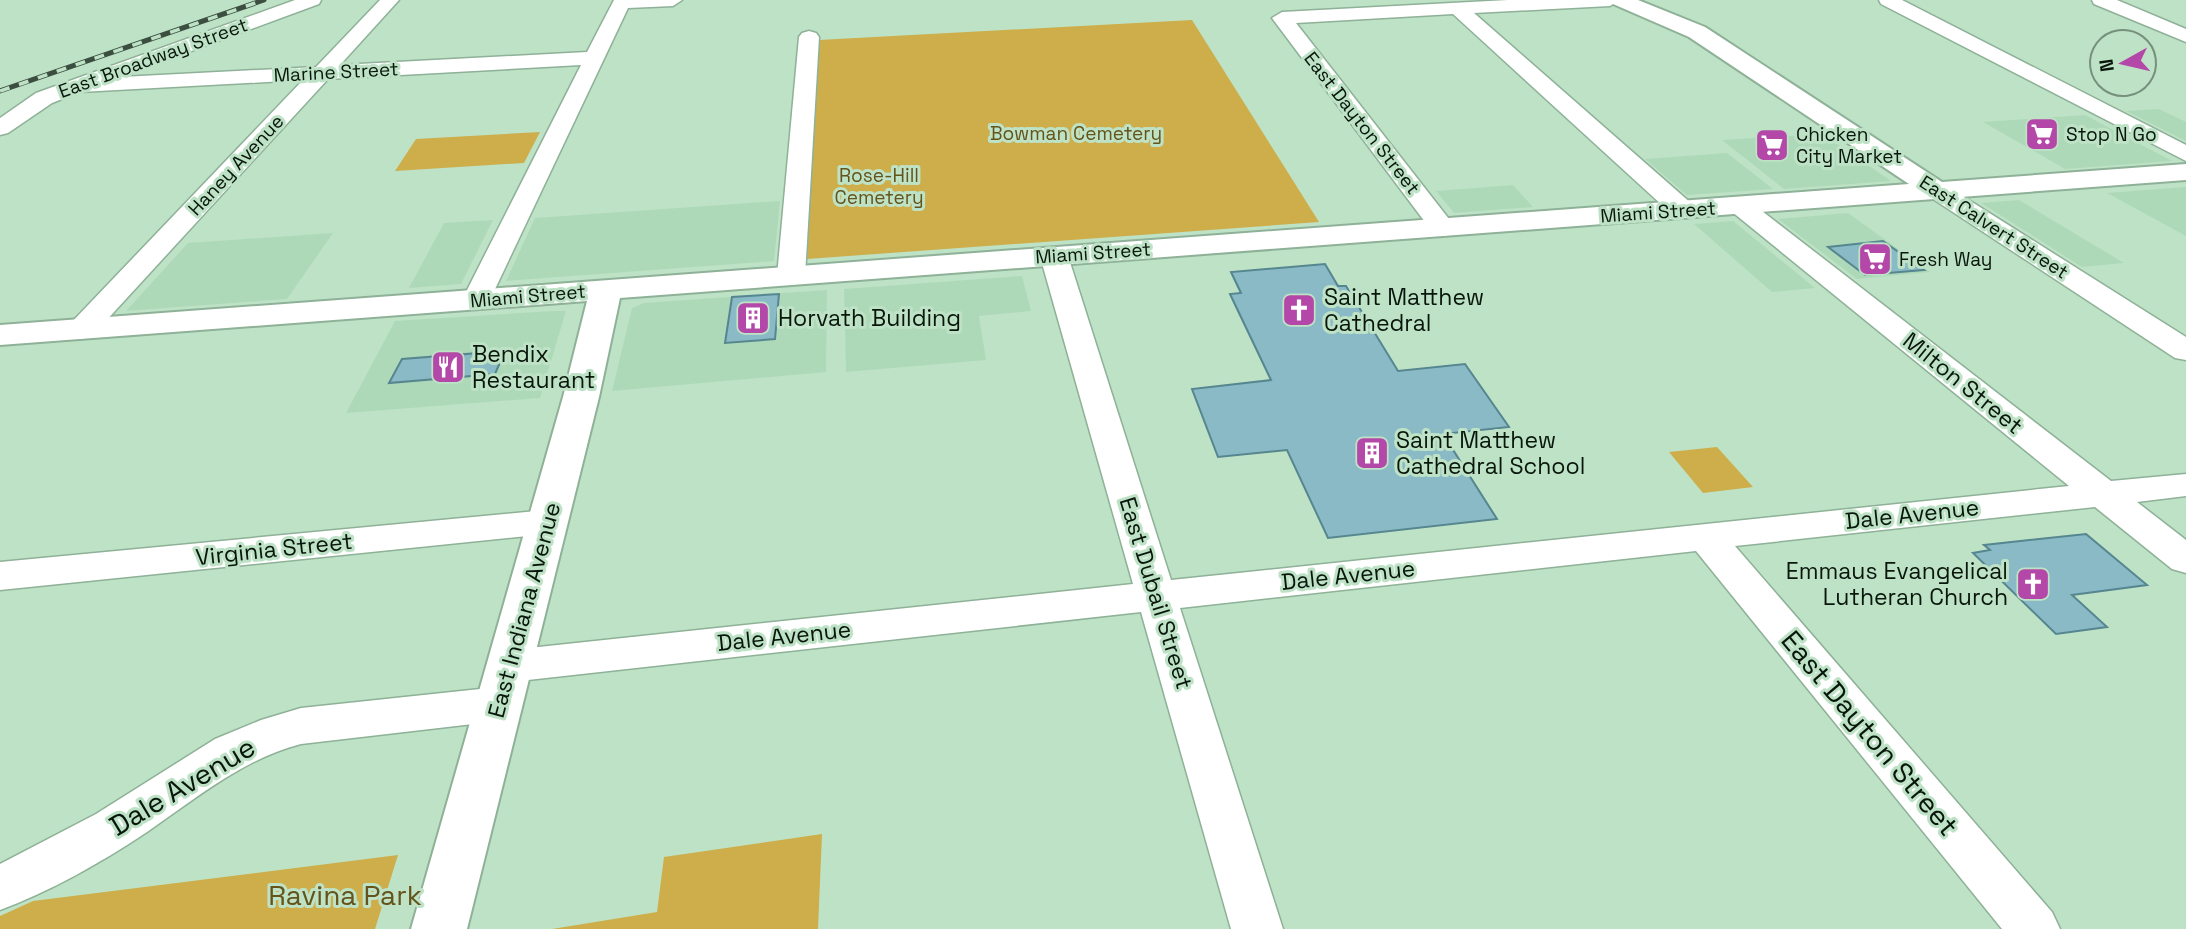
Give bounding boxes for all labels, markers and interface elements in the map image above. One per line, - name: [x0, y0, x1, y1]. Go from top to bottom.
- street label: East Broadway Street: [55, 12, 251, 104]
- north arrow: [2088, 28, 2158, 98]
- street label: East Dayton Street: [1298, 47, 1426, 199]
- street label: Marine Street: [273, 56, 399, 88]
- text: N: [2093, 57, 2120, 73]
- street label: Haney Avenue: [183, 109, 289, 221]
- supermarket icon: Stop N Go: [2023, 115, 2061, 153]
- park label: Bowman Cemetery: [990, 121, 1162, 146]
- place label: Chicken City Market: [1796, 122, 1902, 169]
- place label: Stop N Go: [2066, 122, 2157, 147]
- supermarket icon: Chicken City Market: [1753, 126, 1791, 164]
- park label: Rose-Hill Cemetery: [834, 163, 924, 210]
- street label: East Calvert Street: [1915, 169, 2073, 285]
- street label: Miami Street: [1599, 195, 1717, 229]
- street label: Miami Street: [1034, 236, 1152, 270]
- supermarket icon: Fresh Way: [1856, 240, 1894, 278]
- place label: Fresh Way: [1899, 247, 1992, 272]
- street label: Miami Street: [469, 278, 587, 314]
- place label: Saint Matthew Cathedral: [1324, 282, 1484, 338]
- church icon: Saint Matthew Cathedral: [1280, 291, 1318, 329]
- building icon: Horvath Building: [734, 299, 772, 337]
- place label: Horvath Building: [778, 303, 961, 333]
- street label: Milton Street: [1897, 325, 2029, 441]
- place label: Bendix Restaurant: [472, 339, 595, 395]
- restaurant icon: Bendix Restaurant: [429, 348, 467, 386]
- place label: Saint Matthew Cathedral School: [1396, 425, 1585, 481]
- building icon: Saint Matthew Cathedral School: [1353, 434, 1391, 472]
- street label: Dale Avenue: [1844, 492, 1980, 536]
- street label: East Dubail Street: [1113, 493, 1199, 693]
- street label: East Indiana Avenue: [481, 499, 567, 721]
- street label: Virginia Street: [194, 526, 354, 572]
- street label: Dale Avenue: [1280, 553, 1416, 597]
- place label: Emmaus Evangelical Lutheran Church: [1786, 556, 2008, 612]
- church icon: Emmaus Evangelical Lutheran Church: [2014, 565, 2052, 603]
- street label: Dale Avenue: [716, 614, 852, 658]
- street label: East Dayton Street: [1774, 623, 1966, 843]
- street label: Dale Avenue: [103, 728, 261, 844]
- park label: Ravina Park: [268, 877, 422, 913]

